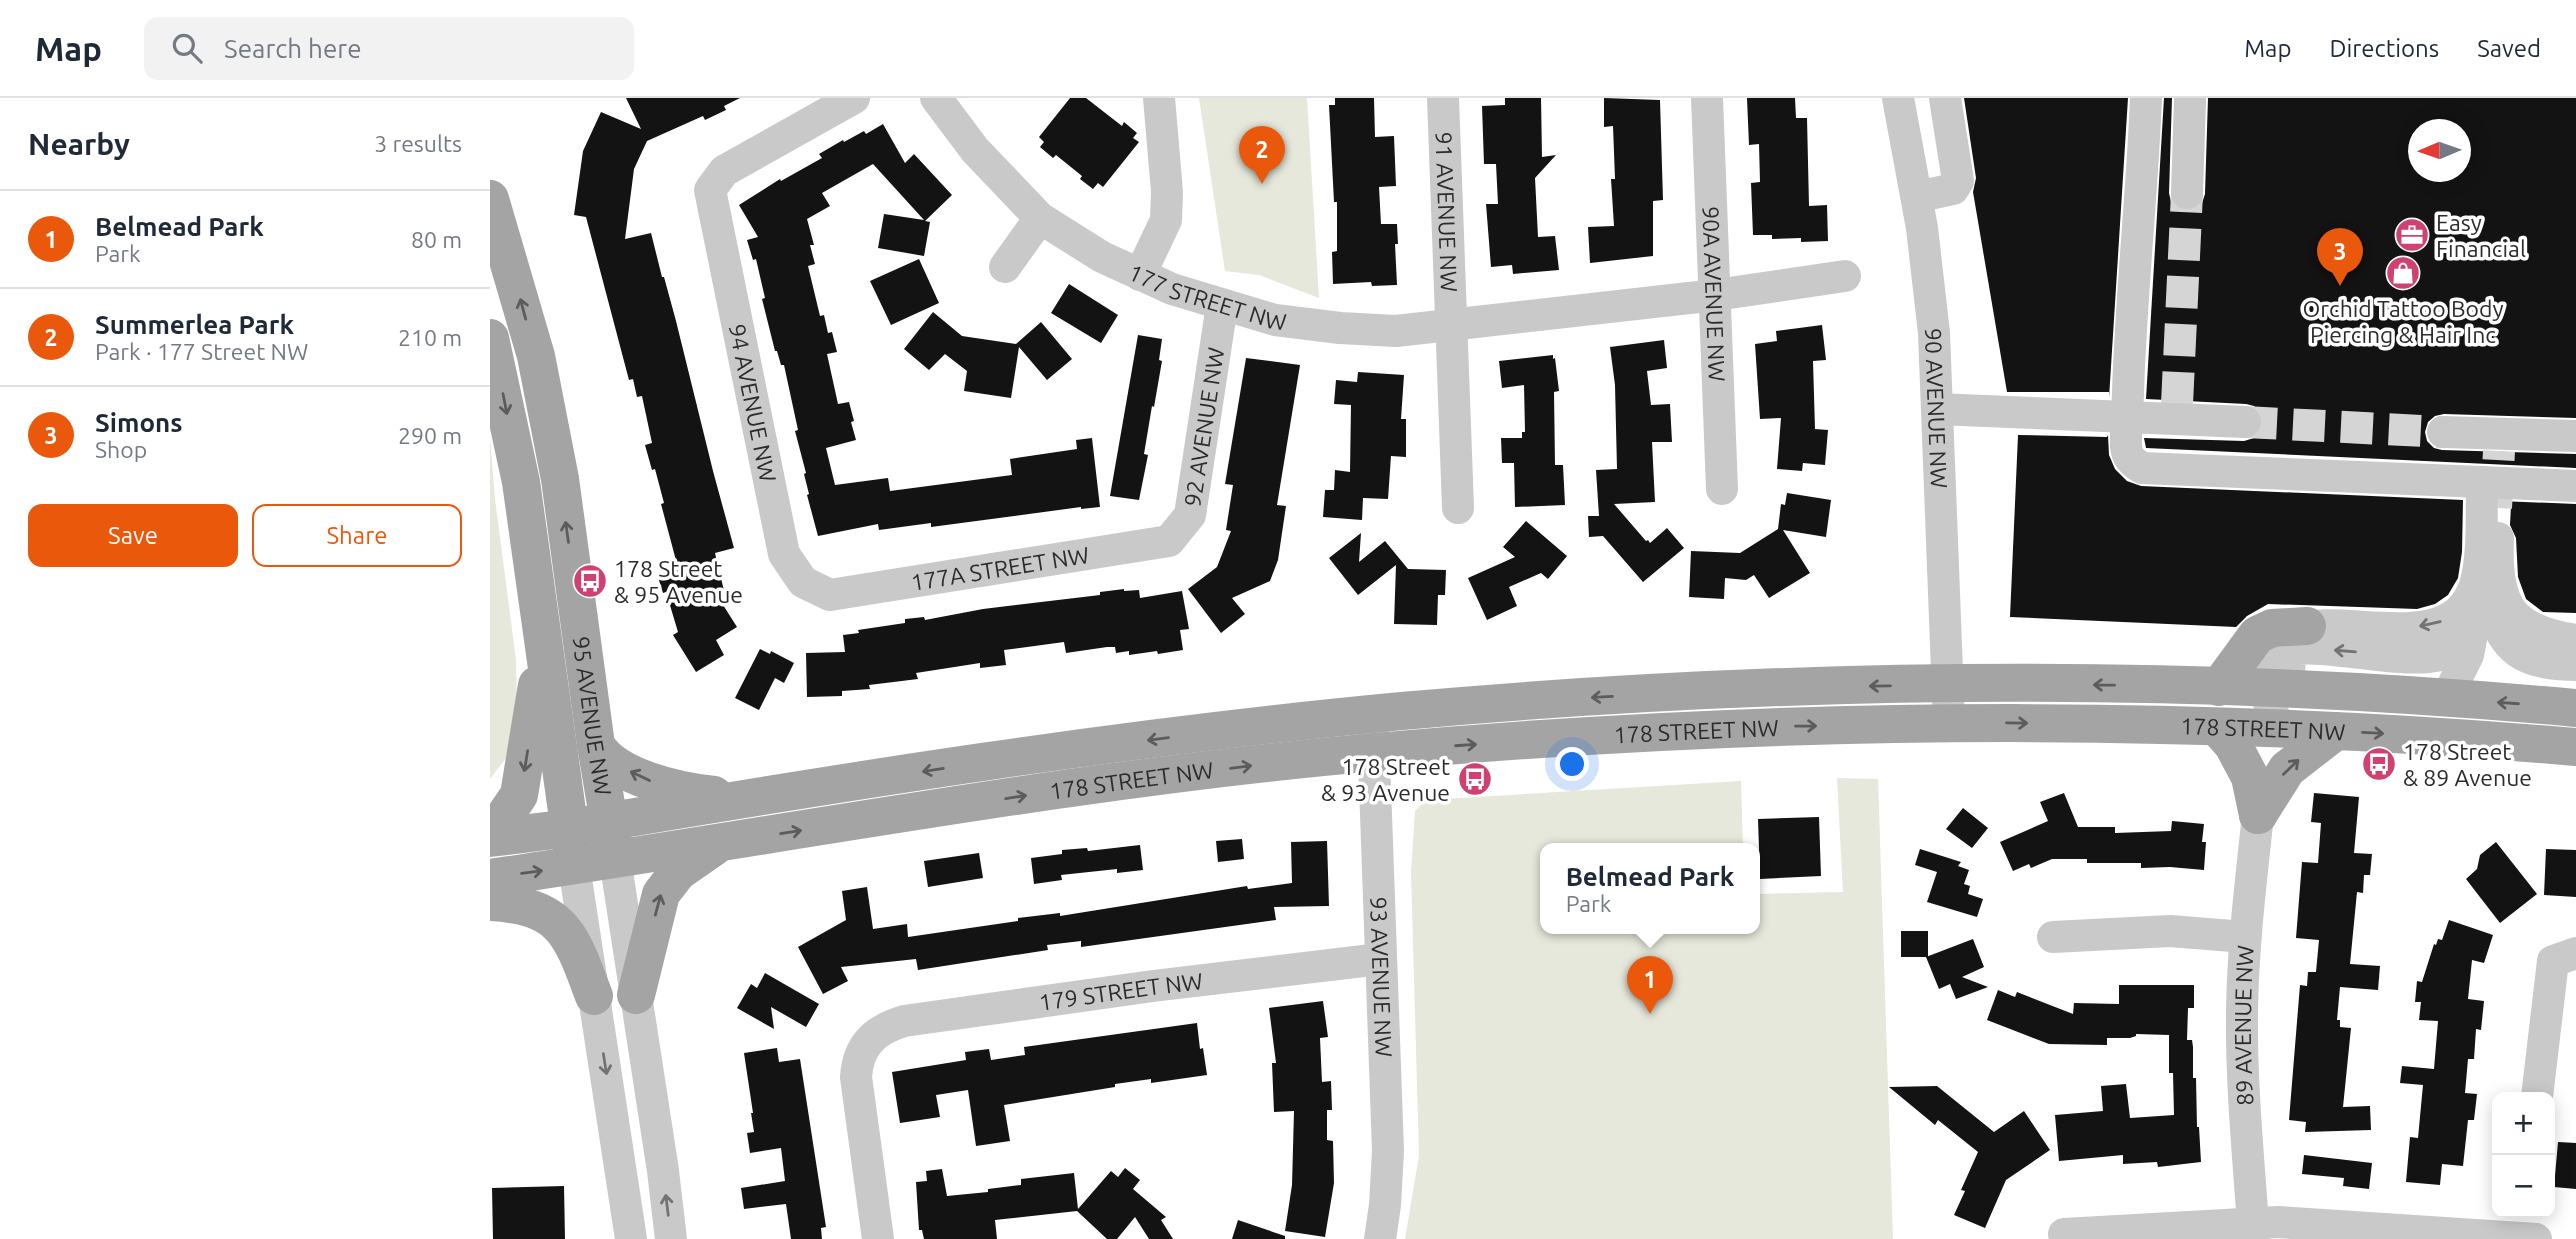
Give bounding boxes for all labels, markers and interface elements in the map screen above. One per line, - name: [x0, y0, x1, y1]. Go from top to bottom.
- search box: [144, 17, 634, 80]
- icon: search: [168, 29, 206, 67]
- text: Map: [35, 30, 102, 67]
- text: Search here: [224, 34, 362, 63]
- text: Map: [2244, 35, 2291, 62]
- text: Directions: [2329, 35, 2439, 62]
- text: Saved: [2477, 35, 2541, 62]
- north arrow: [2408, 119, 2471, 182]
- pin: 2: [1239, 126, 1285, 184]
- text: Nearby: [28, 127, 130, 161]
- text: 3 results: [374, 131, 462, 156]
- street label: 91 AVENUE NW: [1432, 131, 1463, 293]
- street label: 90A AVENUE NW: [1699, 206, 1730, 382]
- place label: Easy Financial: [2436, 210, 2526, 261]
- text: Belmead Park: [95, 212, 264, 241]
- office icon: Easy Financial: [2393, 216, 2431, 254]
- text: 1: [45, 227, 57, 252]
- text: 80 m: [411, 227, 462, 252]
- pin: 3: [2317, 228, 2363, 286]
- text: Park: [95, 241, 141, 266]
- shop icon: Orchid Tattoo Body Piercing & Hair Inc: [2384, 254, 2422, 292]
- street label: 177 STREET NW: [1125, 259, 1288, 334]
- place label: Orchid Tattoo Body Piercing & Hair Inc: [2302, 296, 2504, 347]
- one-way arrow: [515, 298, 528, 320]
- text: Summerlea Park: [95, 310, 294, 339]
- street label: 94 AVENUE NW: [725, 322, 782, 484]
- text: 2: [45, 325, 57, 350]
- text: 210 m: [398, 325, 462, 350]
- street label: 90 AVENUE NW: [1921, 327, 1952, 489]
- text: Park · 177 Street NW: [95, 339, 308, 364]
- street label: 92 AVENUE NW: [1179, 345, 1228, 508]
- one-way arrow: [499, 392, 513, 415]
- text: Simons: [95, 408, 183, 437]
- text: 3: [45, 423, 57, 448]
- text: 290 m: [398, 423, 462, 448]
- text: Shop: [95, 437, 147, 462]
- button: Save: [28, 504, 238, 567]
- button: Share: [252, 504, 462, 567]
- one-way arrow: [561, 521, 574, 544]
- street label: 177A STREET NW: [909, 541, 1091, 594]
- place label: 178 Street & 95 Avenue: [614, 556, 743, 607]
- bus stop icon: 178 Street & 95 Avenue: [571, 562, 609, 600]
- one-way arrow: [2419, 618, 2442, 632]
- street label: 95 AVENUE NW: [569, 635, 617, 797]
- one-way arrow: [2334, 644, 2356, 657]
- one-way arrow: [2092, 678, 2115, 692]
- one-way arrow: [1869, 679, 1892, 692]
- one-way arrow: [1590, 690, 1613, 703]
- one-way arrow: [2497, 696, 2520, 709]
- street label: 178 STREET NW: [2180, 713, 2346, 744]
- street label: 178 STREET NW: [1613, 715, 1779, 747]
- one-way arrow: [2006, 717, 2029, 730]
- one-way arrow: [1794, 719, 1817, 733]
- one-way arrow: [2362, 727, 2385, 740]
- one-way arrow: [1147, 732, 1170, 745]
- one-way arrow: [1455, 738, 1477, 751]
- place label: 178 Street & 89 Avenue: [2403, 739, 2532, 790]
- bus stop icon: 178 Street & 89 Avenue: [2360, 745, 2398, 783]
- your location: [1555, 747, 1589, 781]
- one-way arrow: [519, 749, 532, 772]
- place label: 178 Street & 93 Avenue: [1321, 754, 1450, 805]
- street label: 178 STREET NW: [1048, 757, 1215, 803]
- one-way arrow: [2282, 759, 2299, 776]
- bus stop icon: 178 Street & 93 Avenue: [1456, 760, 1494, 798]
- one-way arrow: [1229, 761, 1252, 774]
- one-way arrow: [922, 764, 945, 777]
- one-way arrow: [630, 769, 651, 782]
- one-way arrow: [1004, 790, 1026, 803]
- one-way arrow: [779, 825, 802, 838]
- popup: [1540, 843, 1760, 934]
- text: Belmead Park: [1566, 862, 1734, 891]
- one-way arrow: [520, 865, 543, 878]
- text: Park: [1566, 891, 1611, 916]
- one-way arrow: [653, 894, 666, 916]
- street label: 93 AVENUE NW: [1366, 896, 1397, 1058]
- street label: 89 AVENUE NW: [2229, 944, 2257, 1106]
- pin: 1: [1627, 956, 1673, 1014]
- street label: 179 STREET NW: [1037, 968, 1204, 1014]
- one-way arrow: [599, 1052, 612, 1075]
- map controls: [2492, 1092, 2555, 1218]
- button: +: [2492, 1092, 2555, 1155]
- button: −: [2492, 1155, 2555, 1218]
- one-way arrow: [660, 1194, 673, 1217]

